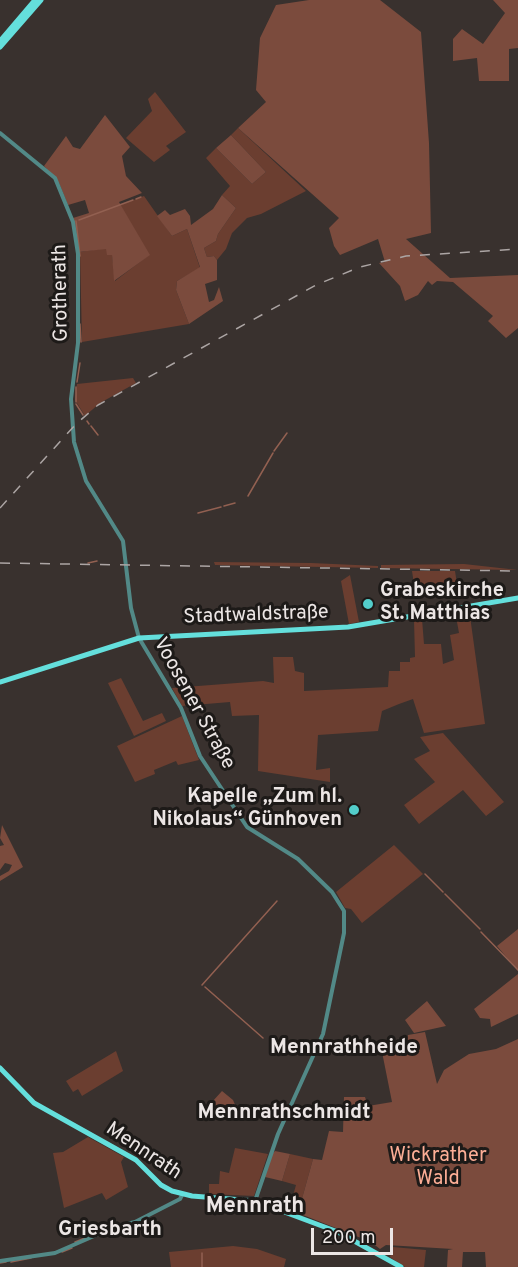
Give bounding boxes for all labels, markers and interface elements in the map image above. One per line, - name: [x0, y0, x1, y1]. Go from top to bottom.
- street label: Grotherath: [49, 244, 75, 342]
- place label: Grabeskirche St. Matthias: [380, 580, 504, 627]
- marker: Grabeskirche St. Matthias: [361, 597, 375, 611]
- street label: Stadtwaldstraße: [183, 601, 329, 631]
- street label: Voosener Straße: [147, 634, 239, 774]
- place label: Kapelle „Zum hl. Nikolaus“ Günhoven: [152, 786, 342, 833]
- marker: Kapelle „Zum hl. Nikolaus“ Günhoven: [347, 803, 361, 817]
- district label: Mennrathheide: [270, 1036, 418, 1062]
- district label: Mennrathschmidt: [198, 1101, 370, 1127]
- street label: Mennrath: [101, 1118, 185, 1186]
- park label: Wickrather Wald: [389, 1145, 487, 1192]
- district label: Mennrath: [206, 1195, 304, 1221]
- scale bar: [314, 1216, 396, 1254]
- district label: Griesbarth: [58, 1218, 162, 1244]
- text: 200 m: [322, 1227, 375, 1250]

